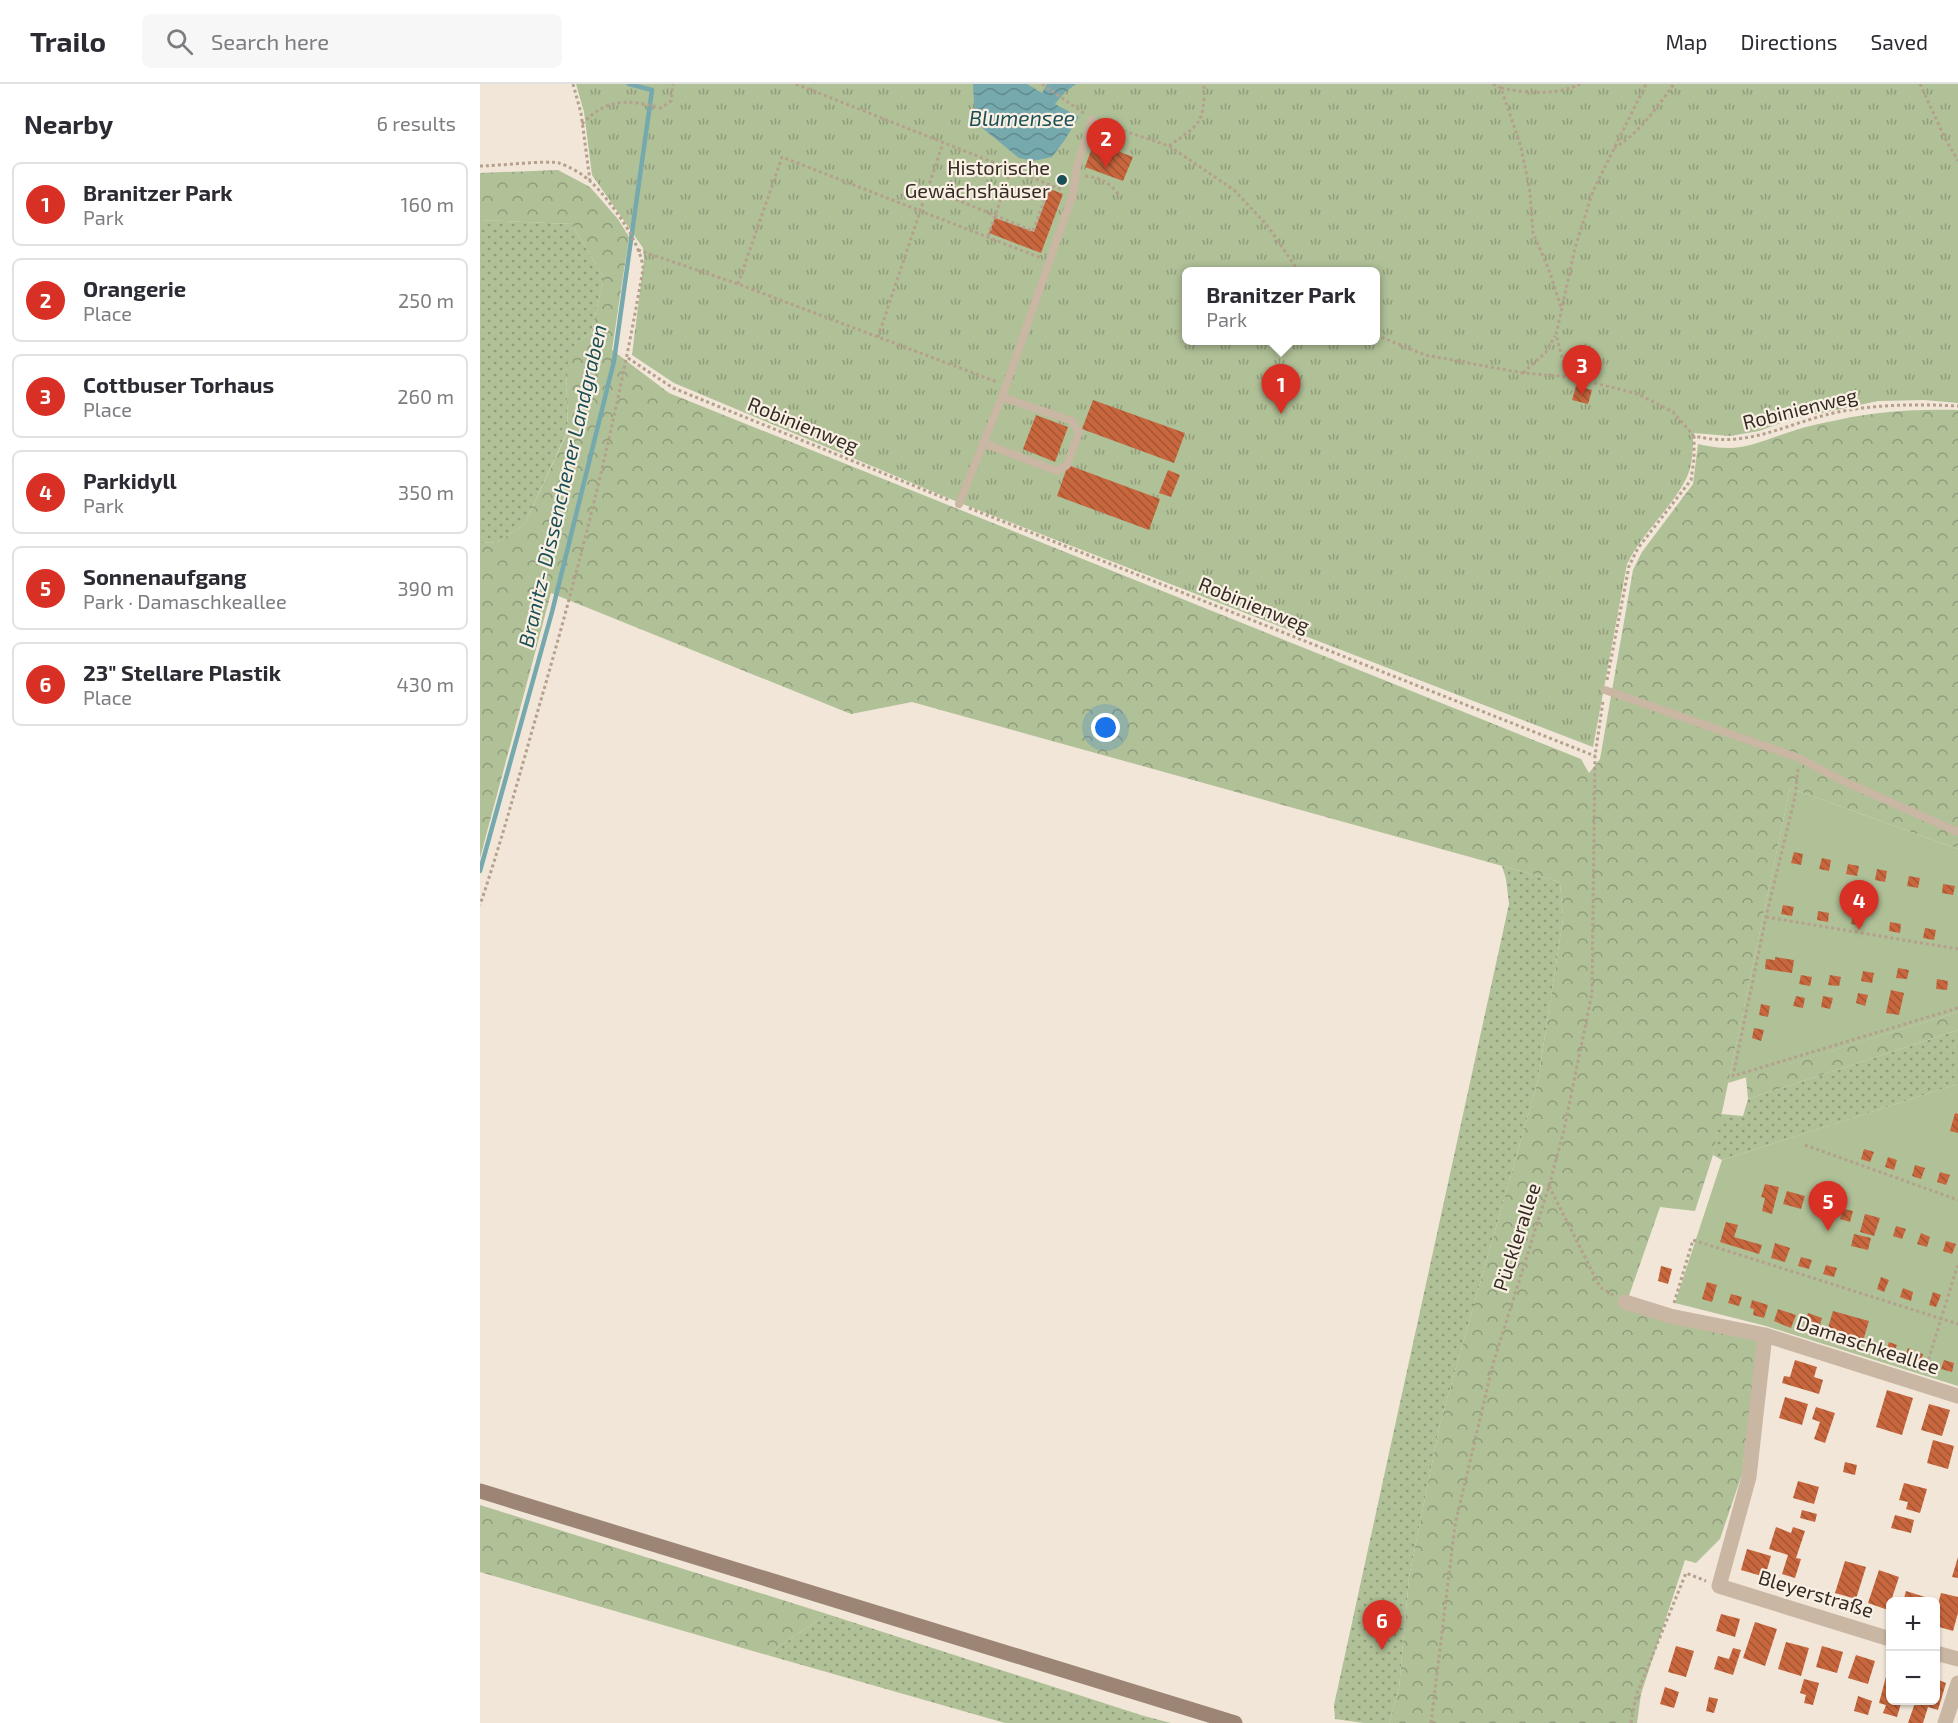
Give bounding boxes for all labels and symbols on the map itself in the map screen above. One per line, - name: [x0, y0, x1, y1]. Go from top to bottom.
- water label: Blumensee: [969, 105, 1075, 130]
- pin: 2: [1086, 118, 1126, 168]
- place label: Historische Gewächshäuser: [905, 155, 1050, 202]
- marker: Historische Gewächshäuser: [1055, 173, 1069, 187]
- water label: Branitz- Dissenchener Landgraben: [512, 322, 611, 650]
- pin: 3: [1562, 346, 1602, 395]
- pin: 1: [1262, 364, 1300, 414]
- street label: Robinienweg: [1740, 382, 1860, 434]
- street label: Robinienweg: [745, 391, 862, 457]
- street label: Robinienweg: [1196, 571, 1313, 637]
- your location: [1091, 713, 1120, 742]
- pin: 4: [1840, 880, 1878, 930]
- street label: Pücklerallee: [1487, 1180, 1545, 1294]
- pin: 5: [1808, 1182, 1848, 1231]
- street label: Damaschkeallee: [1794, 1310, 1943, 1379]
- street label: Bleyerstraße: [1756, 1564, 1877, 1622]
- pin: 6: [1362, 1600, 1402, 1650]

